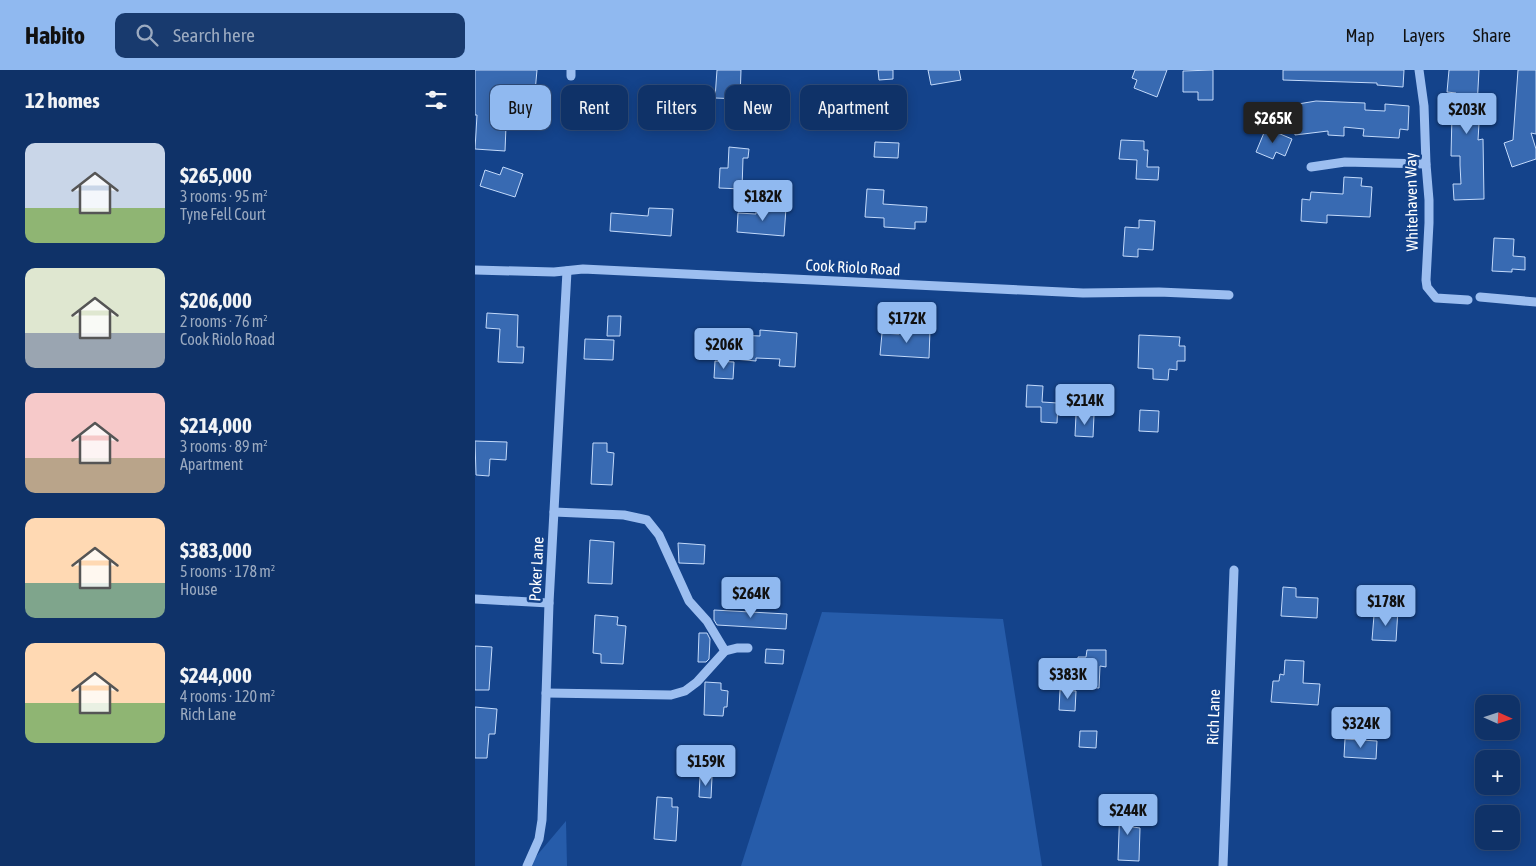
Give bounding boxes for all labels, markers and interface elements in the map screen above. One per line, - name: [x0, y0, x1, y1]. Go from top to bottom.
- search box: [115, 13, 465, 58]
- icon: search: [133, 21, 161, 49]
- text: Habito: [25, 22, 85, 49]
- text: Search here: [173, 24, 255, 46]
- text: Map: [1345, 25, 1374, 46]
- text: Layers: [1402, 25, 1445, 46]
- text: Share: [1473, 25, 1511, 46]
- chip: Buy: [490, 85, 551, 130]
- chip: Rent: [561, 85, 628, 130]
- chip: Filters: [638, 85, 715, 130]
- chip: New: [725, 85, 790, 130]
- chip: Apartment: [800, 85, 907, 130]
- icon: filters: [422, 86, 450, 114]
- text: 12 homes: [25, 88, 100, 112]
- pin: $203K: [1432, 92, 1502, 135]
- text: $203K: [1448, 100, 1486, 118]
- pin: $265K: [1238, 102, 1308, 144]
- text: $265K: [1254, 109, 1292, 127]
- street label: Whitehaven Way: [1401, 152, 1422, 252]
- icon: home: [65, 163, 125, 223]
- text: $265,000: [180, 163, 252, 187]
- pin: $182K: [728, 180, 798, 222]
- text: 3 rooms · 95 m²: [180, 187, 268, 205]
- text: $182K: [744, 187, 782, 205]
- text: Tyne Fell Court: [180, 205, 266, 223]
- street label: Cook Riolo Road: [805, 256, 901, 278]
- icon: home: [65, 288, 125, 348]
- text: $206,000: [180, 288, 252, 312]
- pin: $172K: [872, 302, 942, 344]
- text: $172K: [888, 309, 926, 327]
- text: 2 rooms · 76 m²: [180, 312, 268, 330]
- pin: $206K: [689, 328, 759, 370]
- text: Cook Riolo Road: [180, 330, 275, 348]
- text: $206K: [705, 335, 743, 353]
- pin: $214K: [1050, 384, 1120, 426]
- text: $214K: [1066, 391, 1104, 409]
- icon: home: [65, 413, 125, 473]
- text: $214,000: [180, 413, 252, 437]
- text: 3 rooms · 89 m²: [180, 437, 268, 455]
- text: Apartment: [180, 455, 243, 473]
- street label: Poker Lane: [525, 536, 547, 602]
- icon: home: [65, 538, 125, 598]
- text: $383,000: [180, 538, 252, 562]
- text: 5 rooms · 178 m²: [180, 562, 275, 580]
- pin: $264K: [716, 576, 786, 619]
- text: House: [180, 580, 217, 598]
- text: $264K: [732, 584, 770, 602]
- pin: $178K: [1351, 584, 1421, 627]
- text: $178K: [1367, 592, 1405, 610]
- pin: $383K: [1033, 658, 1103, 700]
- icon: home: [65, 663, 125, 723]
- text: $244,000: [180, 663, 252, 687]
- text: $383K: [1049, 665, 1087, 683]
- text: 4 rooms · 120 m²: [180, 687, 275, 705]
- street label: Rich Lane: [1203, 689, 1223, 745]
- north arrow: [1475, 695, 1520, 740]
- map controls: [1475, 695, 1520, 850]
- text: Rich Lane: [180, 705, 236, 723]
- pin: $324K: [1326, 706, 1396, 749]
- text: $324K: [1342, 714, 1380, 732]
- pin: $159K: [671, 744, 741, 787]
- button: +: [1475, 750, 1520, 795]
- text: $159K: [687, 752, 725, 770]
- pin: $244K: [1093, 794, 1163, 836]
- text: $244K: [1109, 801, 1147, 819]
- button: −: [1475, 805, 1520, 850]

